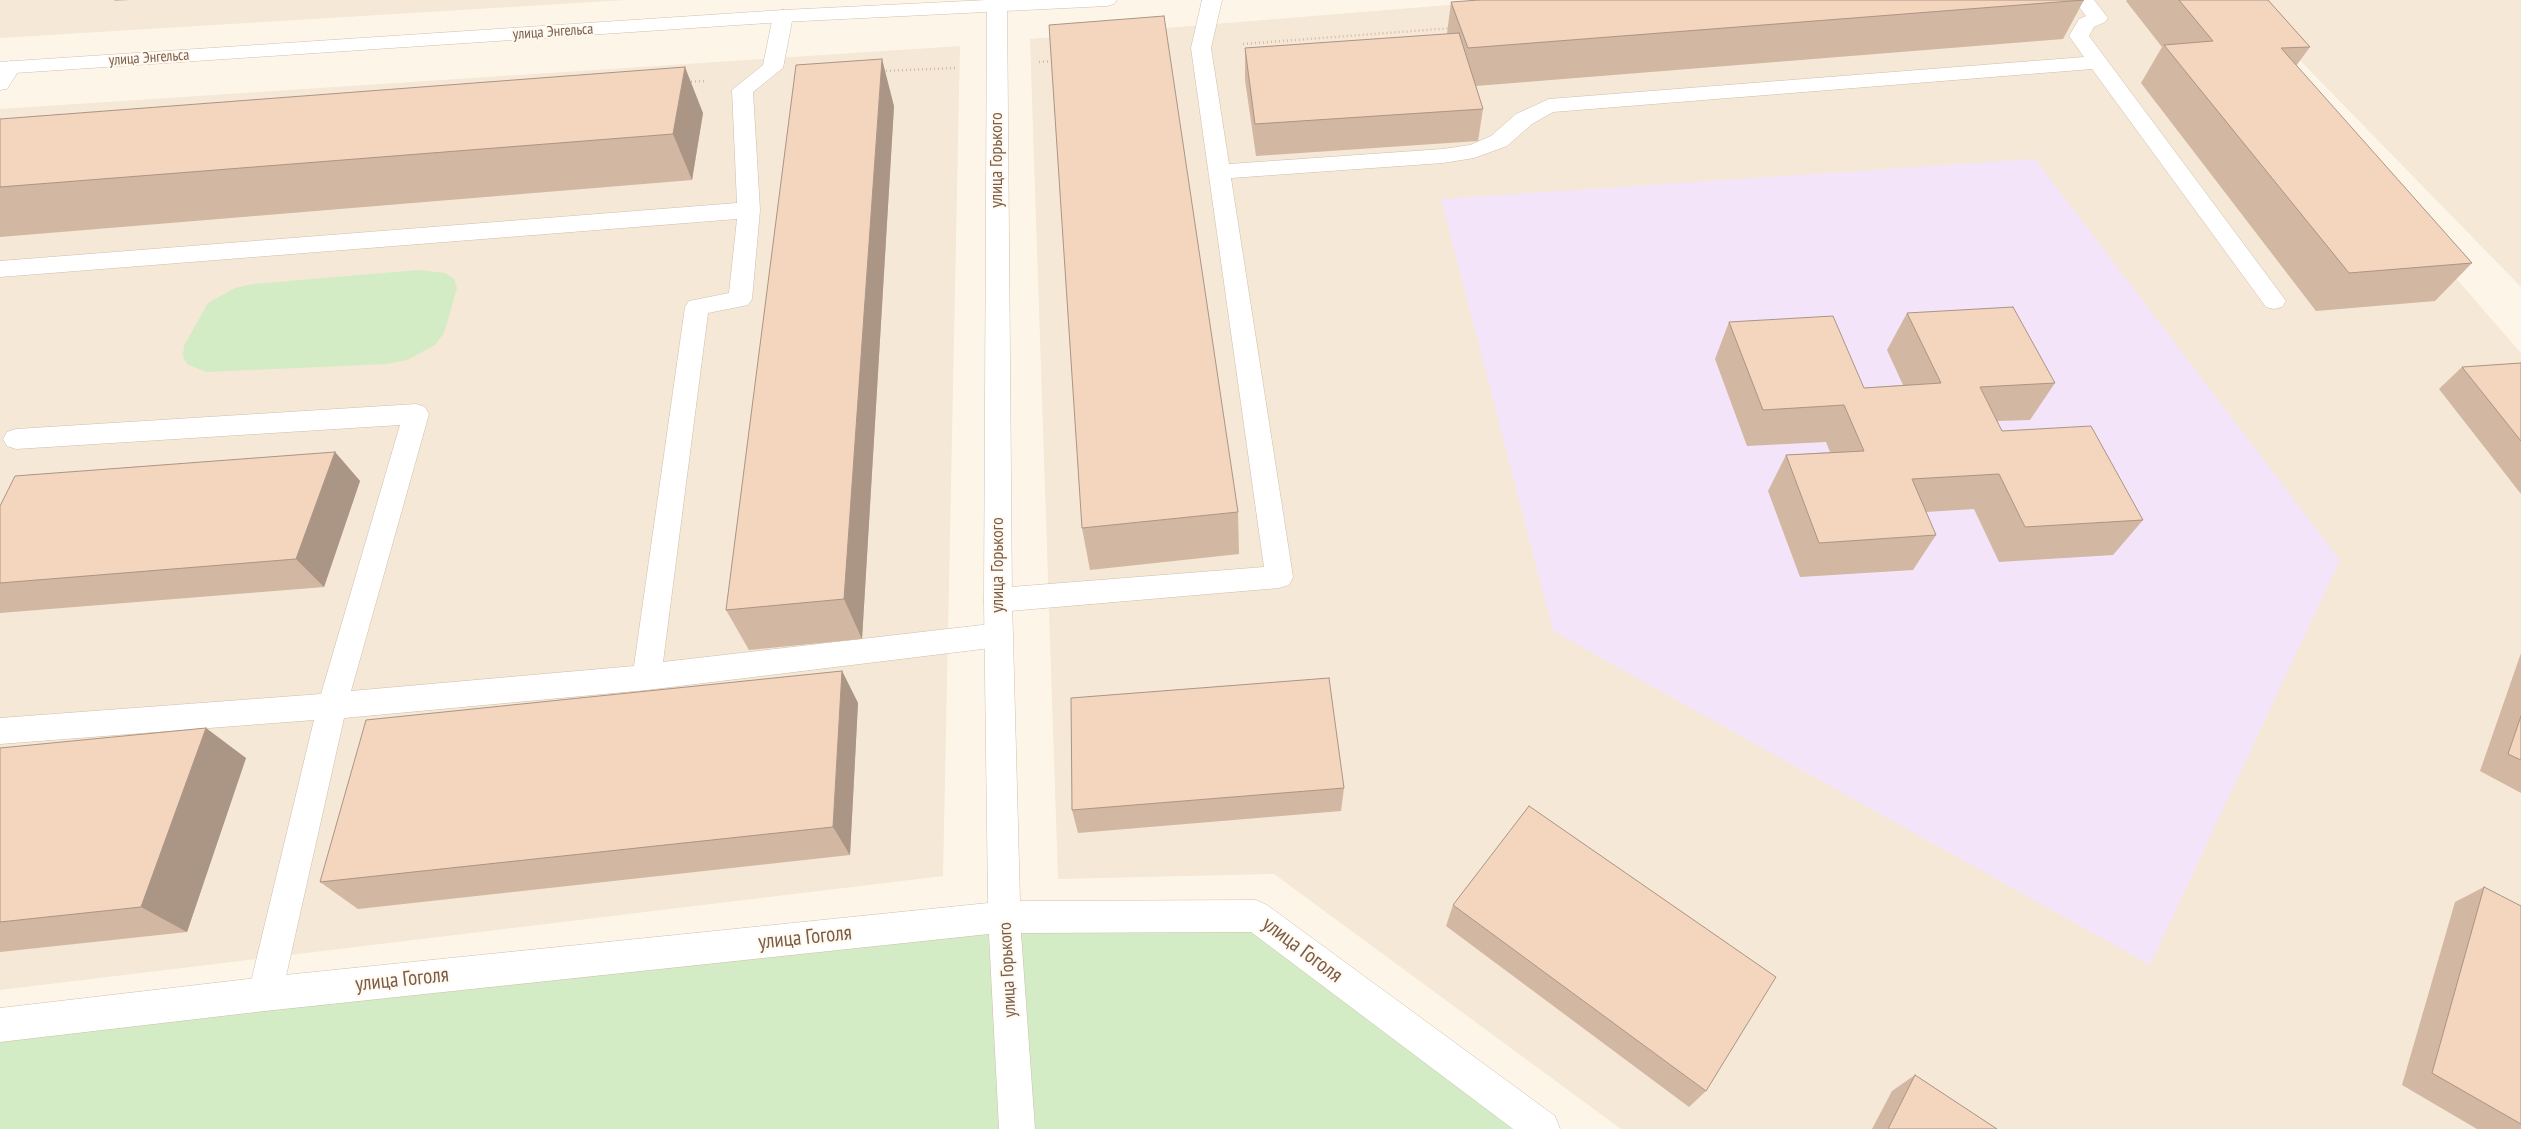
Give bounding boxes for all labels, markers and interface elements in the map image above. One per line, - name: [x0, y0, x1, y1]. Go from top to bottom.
- street label: улица Энгельса: [512, 20, 594, 44]
- street label: улица Энгельса: [108, 46, 190, 70]
- street label: улица Горького: [986, 112, 1008, 208]
- street label: улица Горького: [987, 517, 1009, 613]
- street label: улица Гоголя: [1257, 912, 1347, 988]
- street label: улица Гоголя: [757, 921, 853, 955]
- street label: улица Горького: [995, 922, 1021, 1018]
- street label: улица Гоголя: [354, 963, 450, 997]

